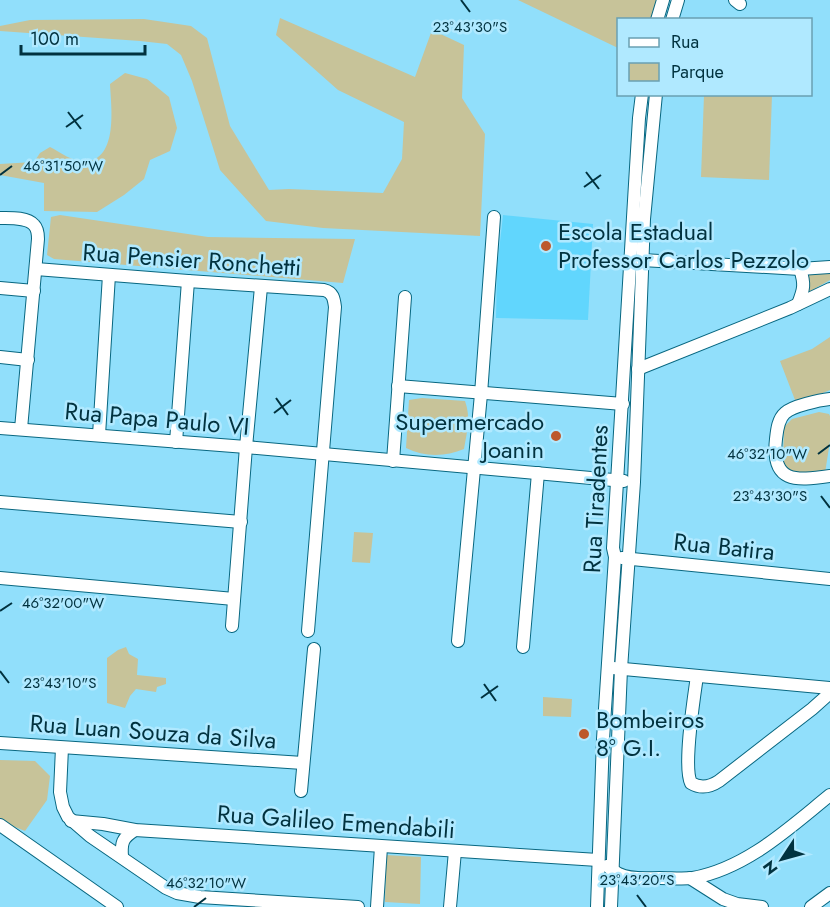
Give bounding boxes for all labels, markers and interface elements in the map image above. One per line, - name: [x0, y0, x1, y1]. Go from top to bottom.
- text: 23°43'30"S: [433, 16, 507, 38]
- scale bar: [21, 18, 146, 56]
- legend: [617, 18, 812, 96]
- text: 100 m: [30, 26, 79, 52]
- text: Rua: [671, 29, 699, 55]
- text: Parque: [671, 59, 724, 85]
- text: 46°31'50"W: [23, 155, 103, 177]
- place label: Escola Estadual Professor Carlos Pezzolo: [558, 214, 809, 277]
- street label: Rua Pensier Ronchetti: [81, 234, 303, 285]
- marker: Escola Estadual Professor Carlos Pezzolo: [539, 239, 553, 253]
- street label: Rua Papa Paulo VI: [63, 393, 251, 444]
- place label: Supermercado Joanin: [395, 404, 544, 467]
- street label: Rua Tiradentes: [574, 424, 617, 574]
- marker: Supermercado Joanin: [549, 429, 563, 443]
- text: 46°32'10"W: [727, 443, 807, 465]
- text: 23°43'30"S: [733, 485, 807, 507]
- street label: Rua Batira: [672, 524, 776, 569]
- text: 46°32'00"W: [22, 592, 104, 614]
- text: 23°43'10"S: [23, 672, 97, 694]
- place label: Bombeiros 8º G.I.: [596, 702, 704, 765]
- street label: Rua Luan Souza da Silva: [29, 705, 278, 758]
- marker: Bombeiros 8º G.I.: [577, 727, 591, 741]
- street label: Rua Galileo Emendabili: [216, 796, 456, 847]
- north arrow: [752, 829, 812, 889]
- text: N: [757, 856, 783, 879]
- text: 23°43'20"S: [600, 869, 674, 891]
- text: 46°32'10"W: [166, 872, 246, 894]

